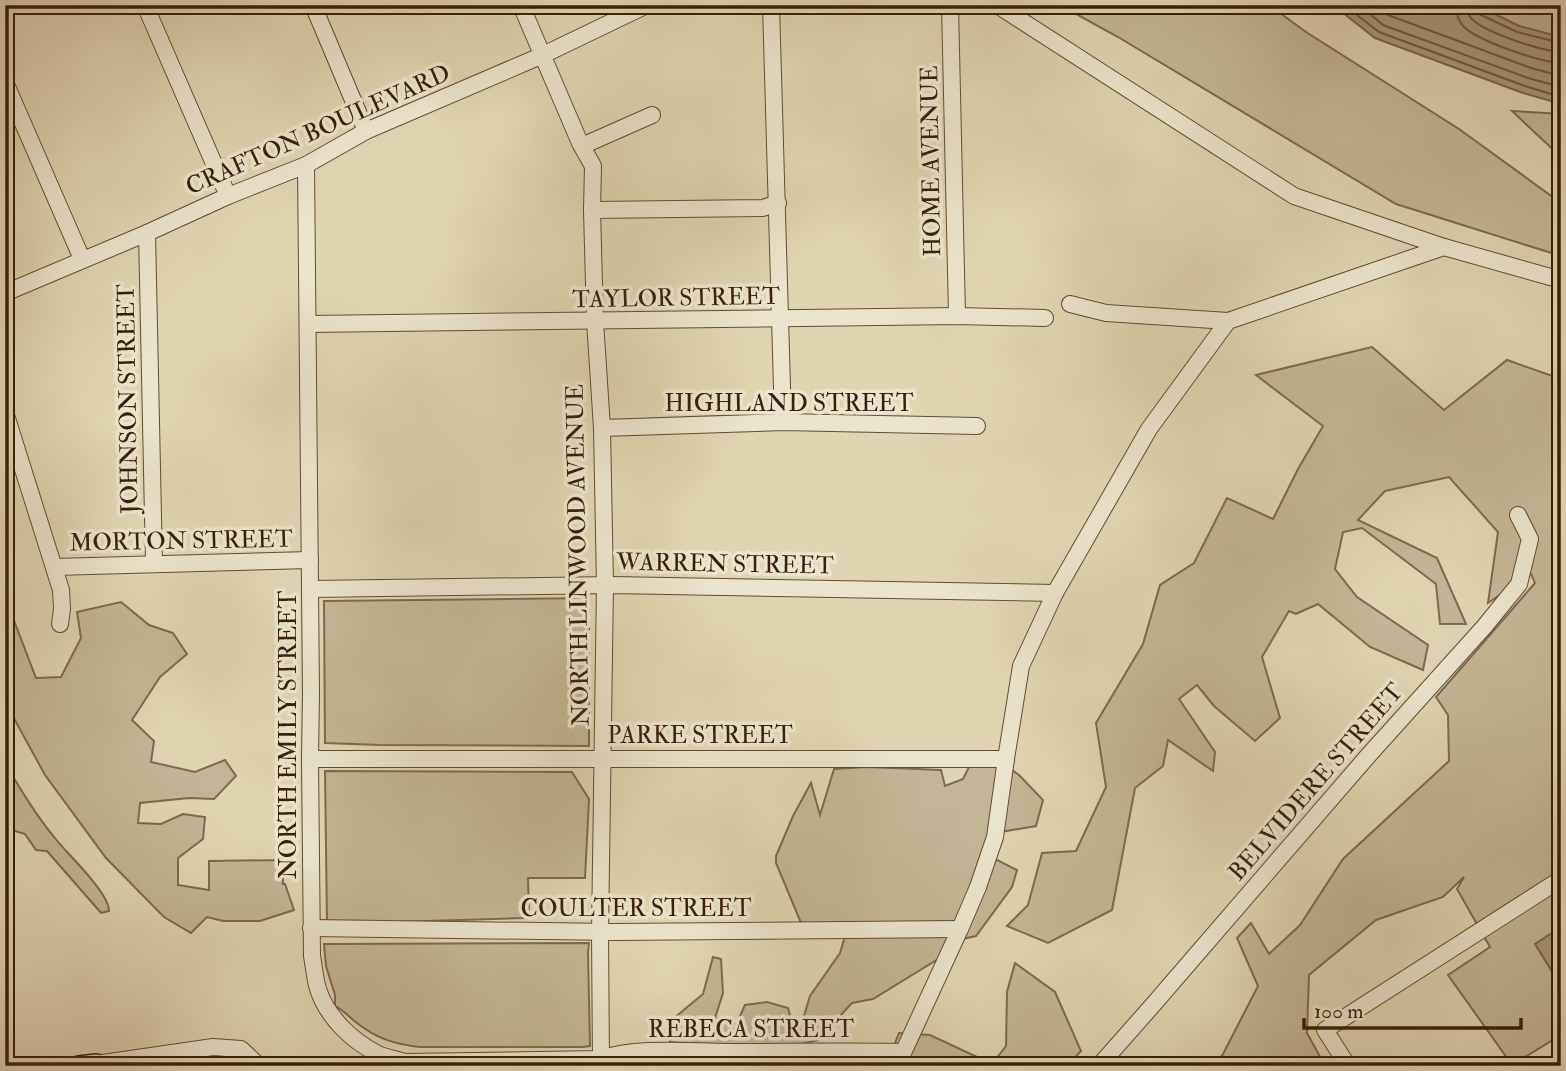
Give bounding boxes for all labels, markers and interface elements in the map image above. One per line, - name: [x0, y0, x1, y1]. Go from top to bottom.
- street label: CRAFTON BOULEVARD: [181, 58, 455, 202]
- street label: HOME AVENUE: [914, 65, 948, 257]
- street label: TAYLOR STREET: [572, 281, 780, 315]
- street label: JOHNSON STREET: [110, 284, 146, 515]
- street label: NORTH LINWOOD AVENUE: [560, 384, 596, 726]
- street label: HIGHLAND STREET: [665, 388, 914, 419]
- street label: MORTON STREET: [69, 524, 293, 558]
- street label: WARREN STREET: [615, 547, 834, 581]
- street label: NORTH EMILY STREET: [273, 590, 304, 879]
- street label: BELVIDERE STREET: [1222, 677, 1410, 887]
- street label: PARKE STREET: [607, 720, 793, 751]
- street label: COULTER STREET: [520, 893, 752, 924]
- scale bar: [1304, 987, 1520, 1031]
- text: 100 m: [1314, 998, 1364, 1025]
- street label: REBECA STREET: [648, 1014, 854, 1045]

